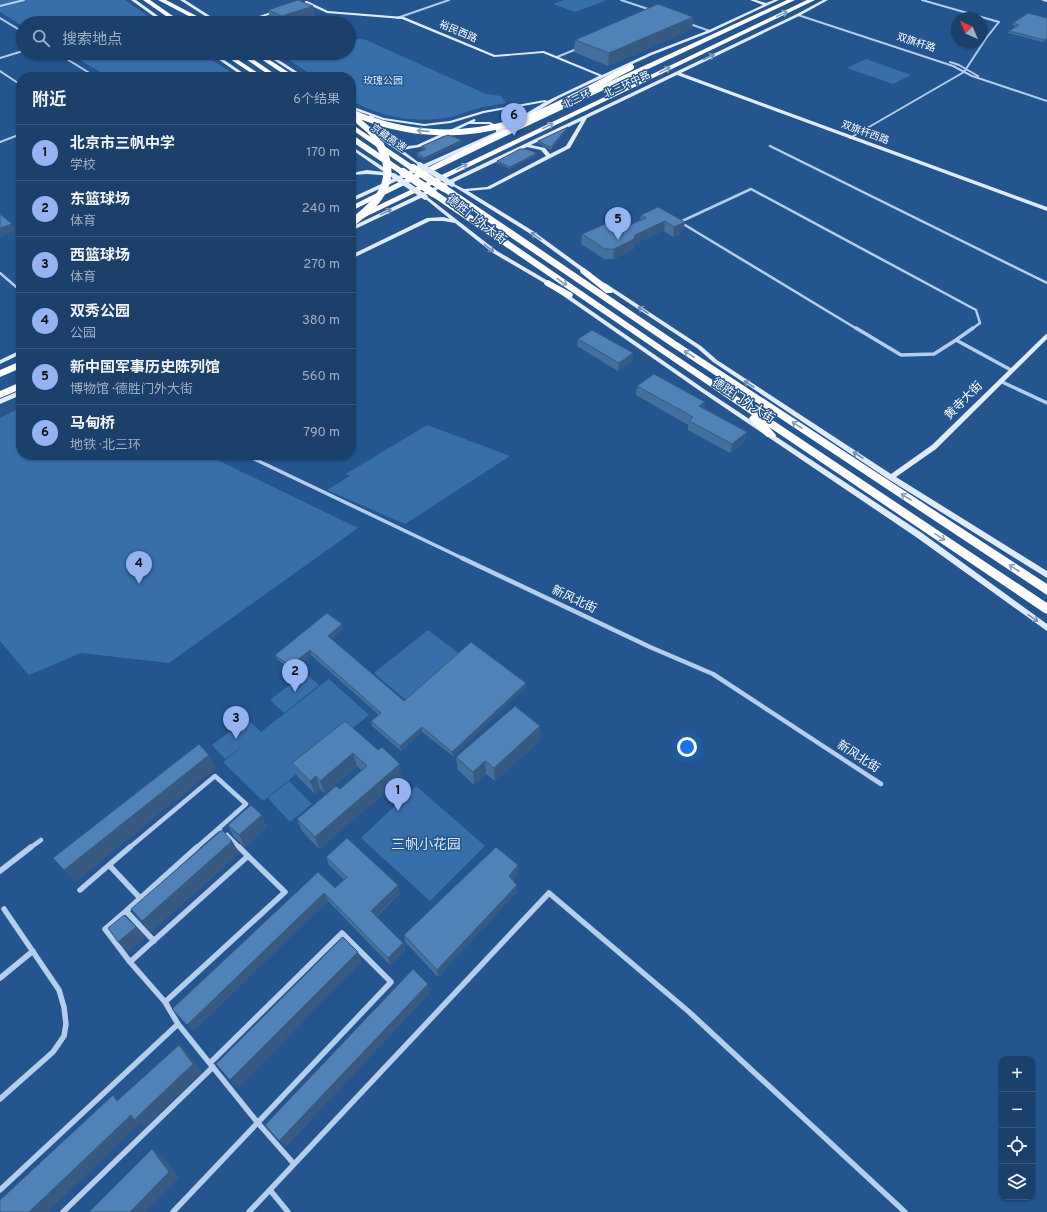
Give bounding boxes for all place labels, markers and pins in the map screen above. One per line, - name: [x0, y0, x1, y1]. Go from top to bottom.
- pin: 6: [501, 103, 527, 136]
- pin: 5: [605, 207, 631, 240]
- pin: 4: [126, 551, 152, 584]
- pin: 2: [282, 659, 308, 692]
- pin: 3: [223, 706, 249, 739]
- pin: 1: [385, 778, 411, 811]

